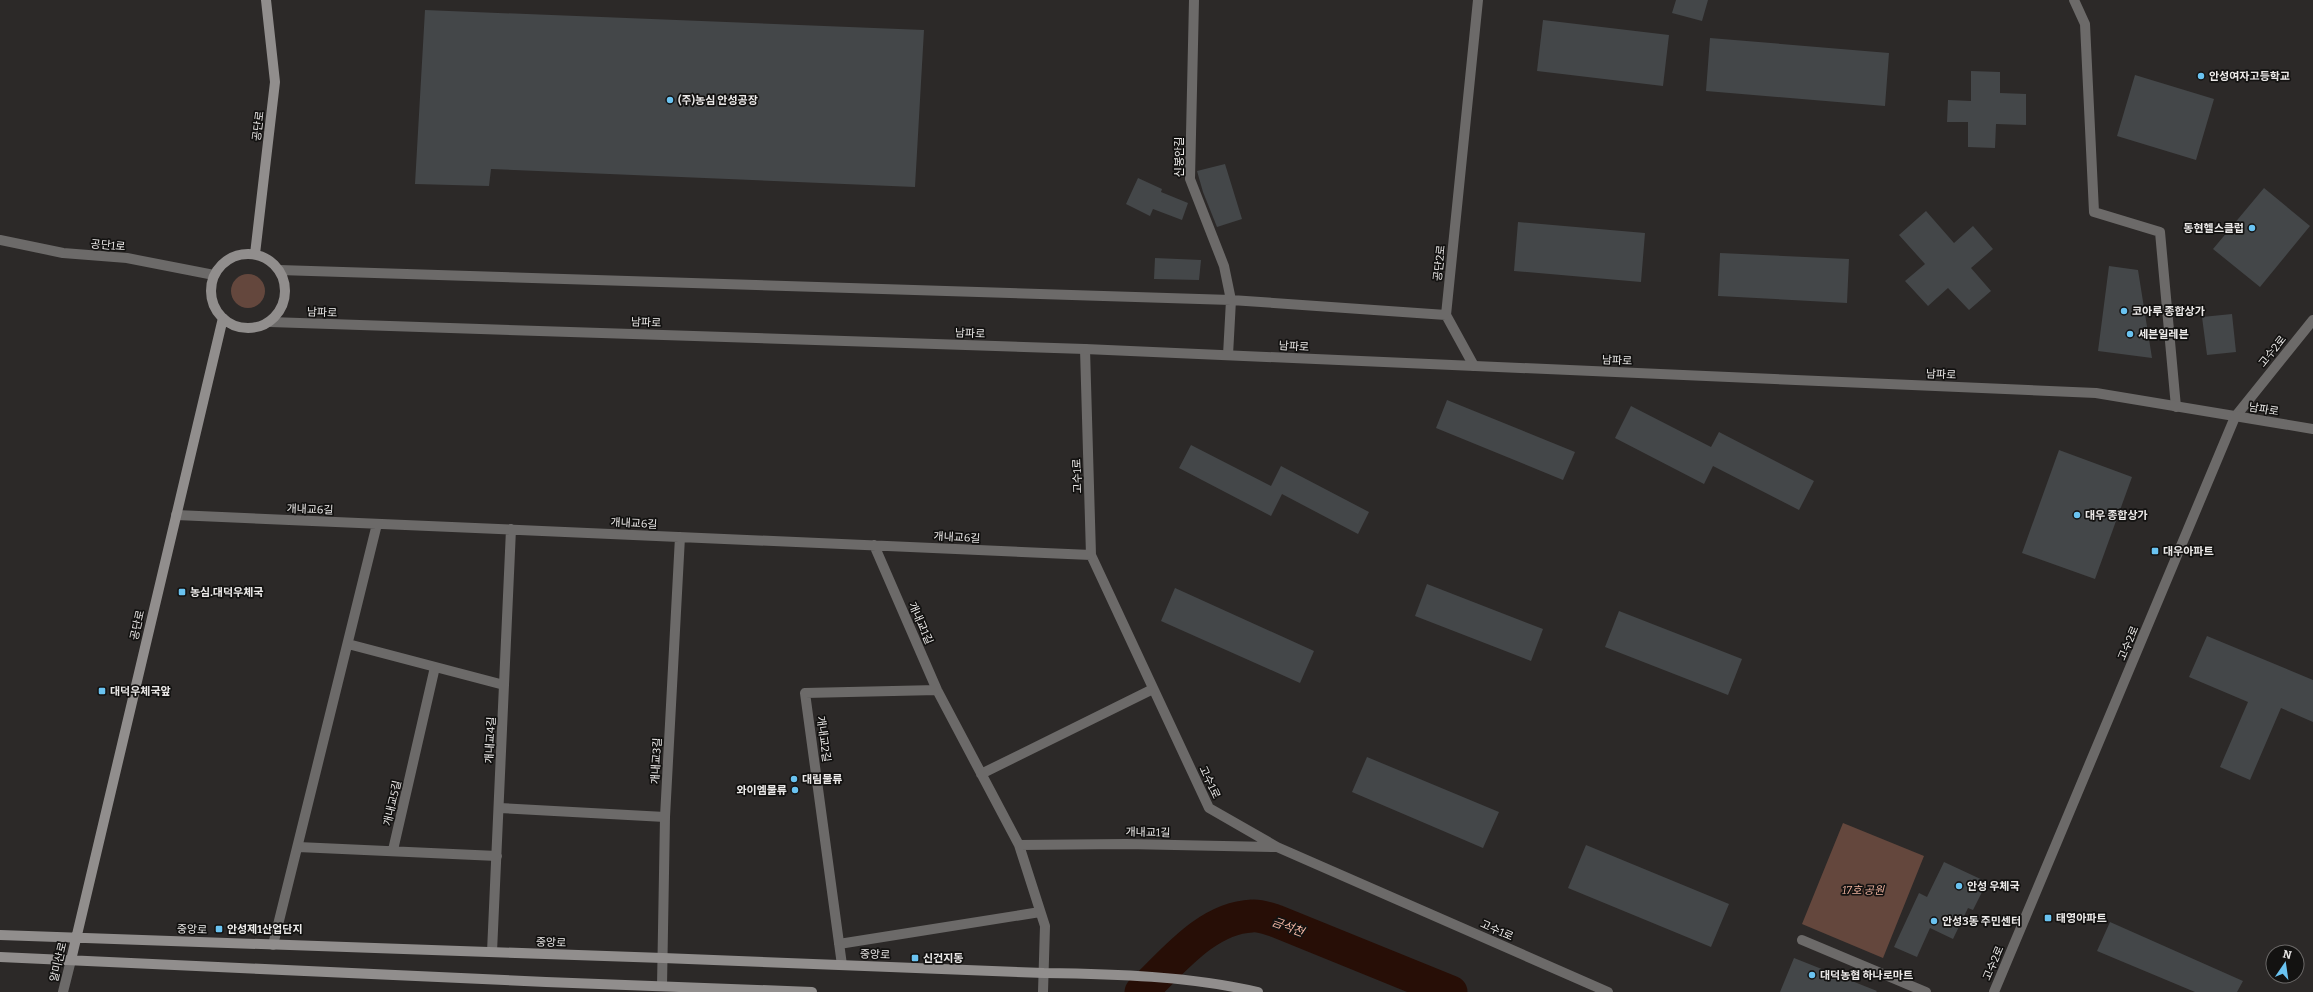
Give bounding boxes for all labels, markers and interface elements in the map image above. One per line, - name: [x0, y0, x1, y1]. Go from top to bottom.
- place label: 안성여자고등학교: [2209, 70, 2290, 83]
- marker: 안성여자고등학교: [2196, 71, 2206, 81]
- place label: (주)농심 안성공장: [678, 94, 758, 107]
- marker: (주)농심 안성공장: [665, 95, 675, 105]
- street label: 공단로: [250, 110, 267, 142]
- street label: 신봉안길: [1173, 137, 1186, 177]
- place label: 동현헬스클럽: [2183, 222, 2244, 235]
- marker: 동현헬스클럽: [2247, 223, 2257, 233]
- street label: 공단1로: [90, 238, 126, 253]
- street label: 공단2로: [1431, 244, 1448, 282]
- street label: 남파로: [307, 305, 337, 320]
- place label: 코아루 종합상가: [2132, 305, 2205, 318]
- marker: 코아루 종합상가: [2119, 306, 2129, 316]
- street label: 남파로: [631, 315, 661, 330]
- street label: 남파로: [955, 326, 985, 341]
- place label: 세븐일레븐: [2138, 328, 2189, 341]
- marker: 세븐일레븐: [2125, 329, 2135, 339]
- street label: 고수2로: [2256, 333, 2289, 370]
- street label: 남파로: [1278, 339, 1309, 354]
- street label: 남파로: [1602, 353, 1632, 368]
- street label: 남파로: [1926, 367, 1956, 382]
- street label: 남파로: [2248, 401, 2280, 418]
- street label: 고수1로: [1070, 458, 1085, 494]
- street label: 개내교6길: [286, 502, 334, 517]
- place label: 대우 종합상가: [2085, 509, 2148, 522]
- marker: 대우 종합상가: [2072, 510, 2082, 520]
- street label: 개내교6길: [610, 516, 658, 531]
- street label: 개내교6길: [933, 530, 981, 545]
- place label: 대우아파트: [2163, 545, 2214, 558]
- marker: 대우아파트: [2150, 546, 2160, 556]
- place label: 농심.대덕우체국: [190, 586, 263, 599]
- marker: 농심.대덕우체국: [177, 587, 187, 597]
- street label: 개내교1길: [905, 600, 936, 646]
- street label: 공단로: [128, 609, 147, 641]
- street label: 고수2로: [2115, 624, 2142, 662]
- place label: 대덕우체국앞: [110, 685, 171, 698]
- marker: 대덕우체국앞: [97, 686, 107, 696]
- street label: 개내교2길: [814, 715, 833, 763]
- street label: 개내교4길: [483, 716, 498, 764]
- street label: 개내교3길: [649, 737, 664, 785]
- street label: 고수1로: [1196, 764, 1223, 801]
- place label: 대림물류: [802, 773, 842, 786]
- marker: 대림물류: [789, 774, 799, 784]
- street label: 개내교5길: [381, 779, 404, 827]
- place label: 와이엠물류: [736, 784, 787, 797]
- marker: 와이엠물류: [790, 785, 800, 795]
- street label: 개내교1길: [1125, 826, 1171, 839]
- place label: 안성 우체국: [1967, 880, 2020, 893]
- marker: 안성 우체국: [1954, 881, 1964, 891]
- park label: 17호 공원: [1842, 884, 1885, 897]
- place label: 태영아파트: [2056, 912, 2107, 925]
- marker: 태영아파트: [2043, 913, 2053, 923]
- water label: 금석천: [1270, 915, 1308, 940]
- place label: 안성3동 주민센터: [1942, 915, 2021, 928]
- marker: 안성3동 주민센터: [1929, 916, 1939, 926]
- street label: 고수1로: [1478, 917, 1515, 943]
- street label: 중앙로: [177, 922, 207, 937]
- place label: 안성제1산업단지: [227, 923, 303, 936]
- marker: 안성제1산업단지: [214, 924, 224, 934]
- street label: 중앙로: [536, 935, 566, 950]
- street label: 알미산로: [48, 941, 69, 983]
- street label: 고수2로: [1980, 944, 2007, 982]
- north arrow: [2265, 944, 2305, 984]
- street label: 중앙로: [860, 947, 890, 962]
- text: N: [2282, 947, 2293, 962]
- place label: 신건지동: [923, 952, 963, 965]
- marker: 신건지동: [910, 953, 920, 963]
- place label: 대덕농협 하나로마트: [1820, 969, 1913, 982]
- marker: 대덕농협 하나로마트: [1807, 970, 1817, 980]

